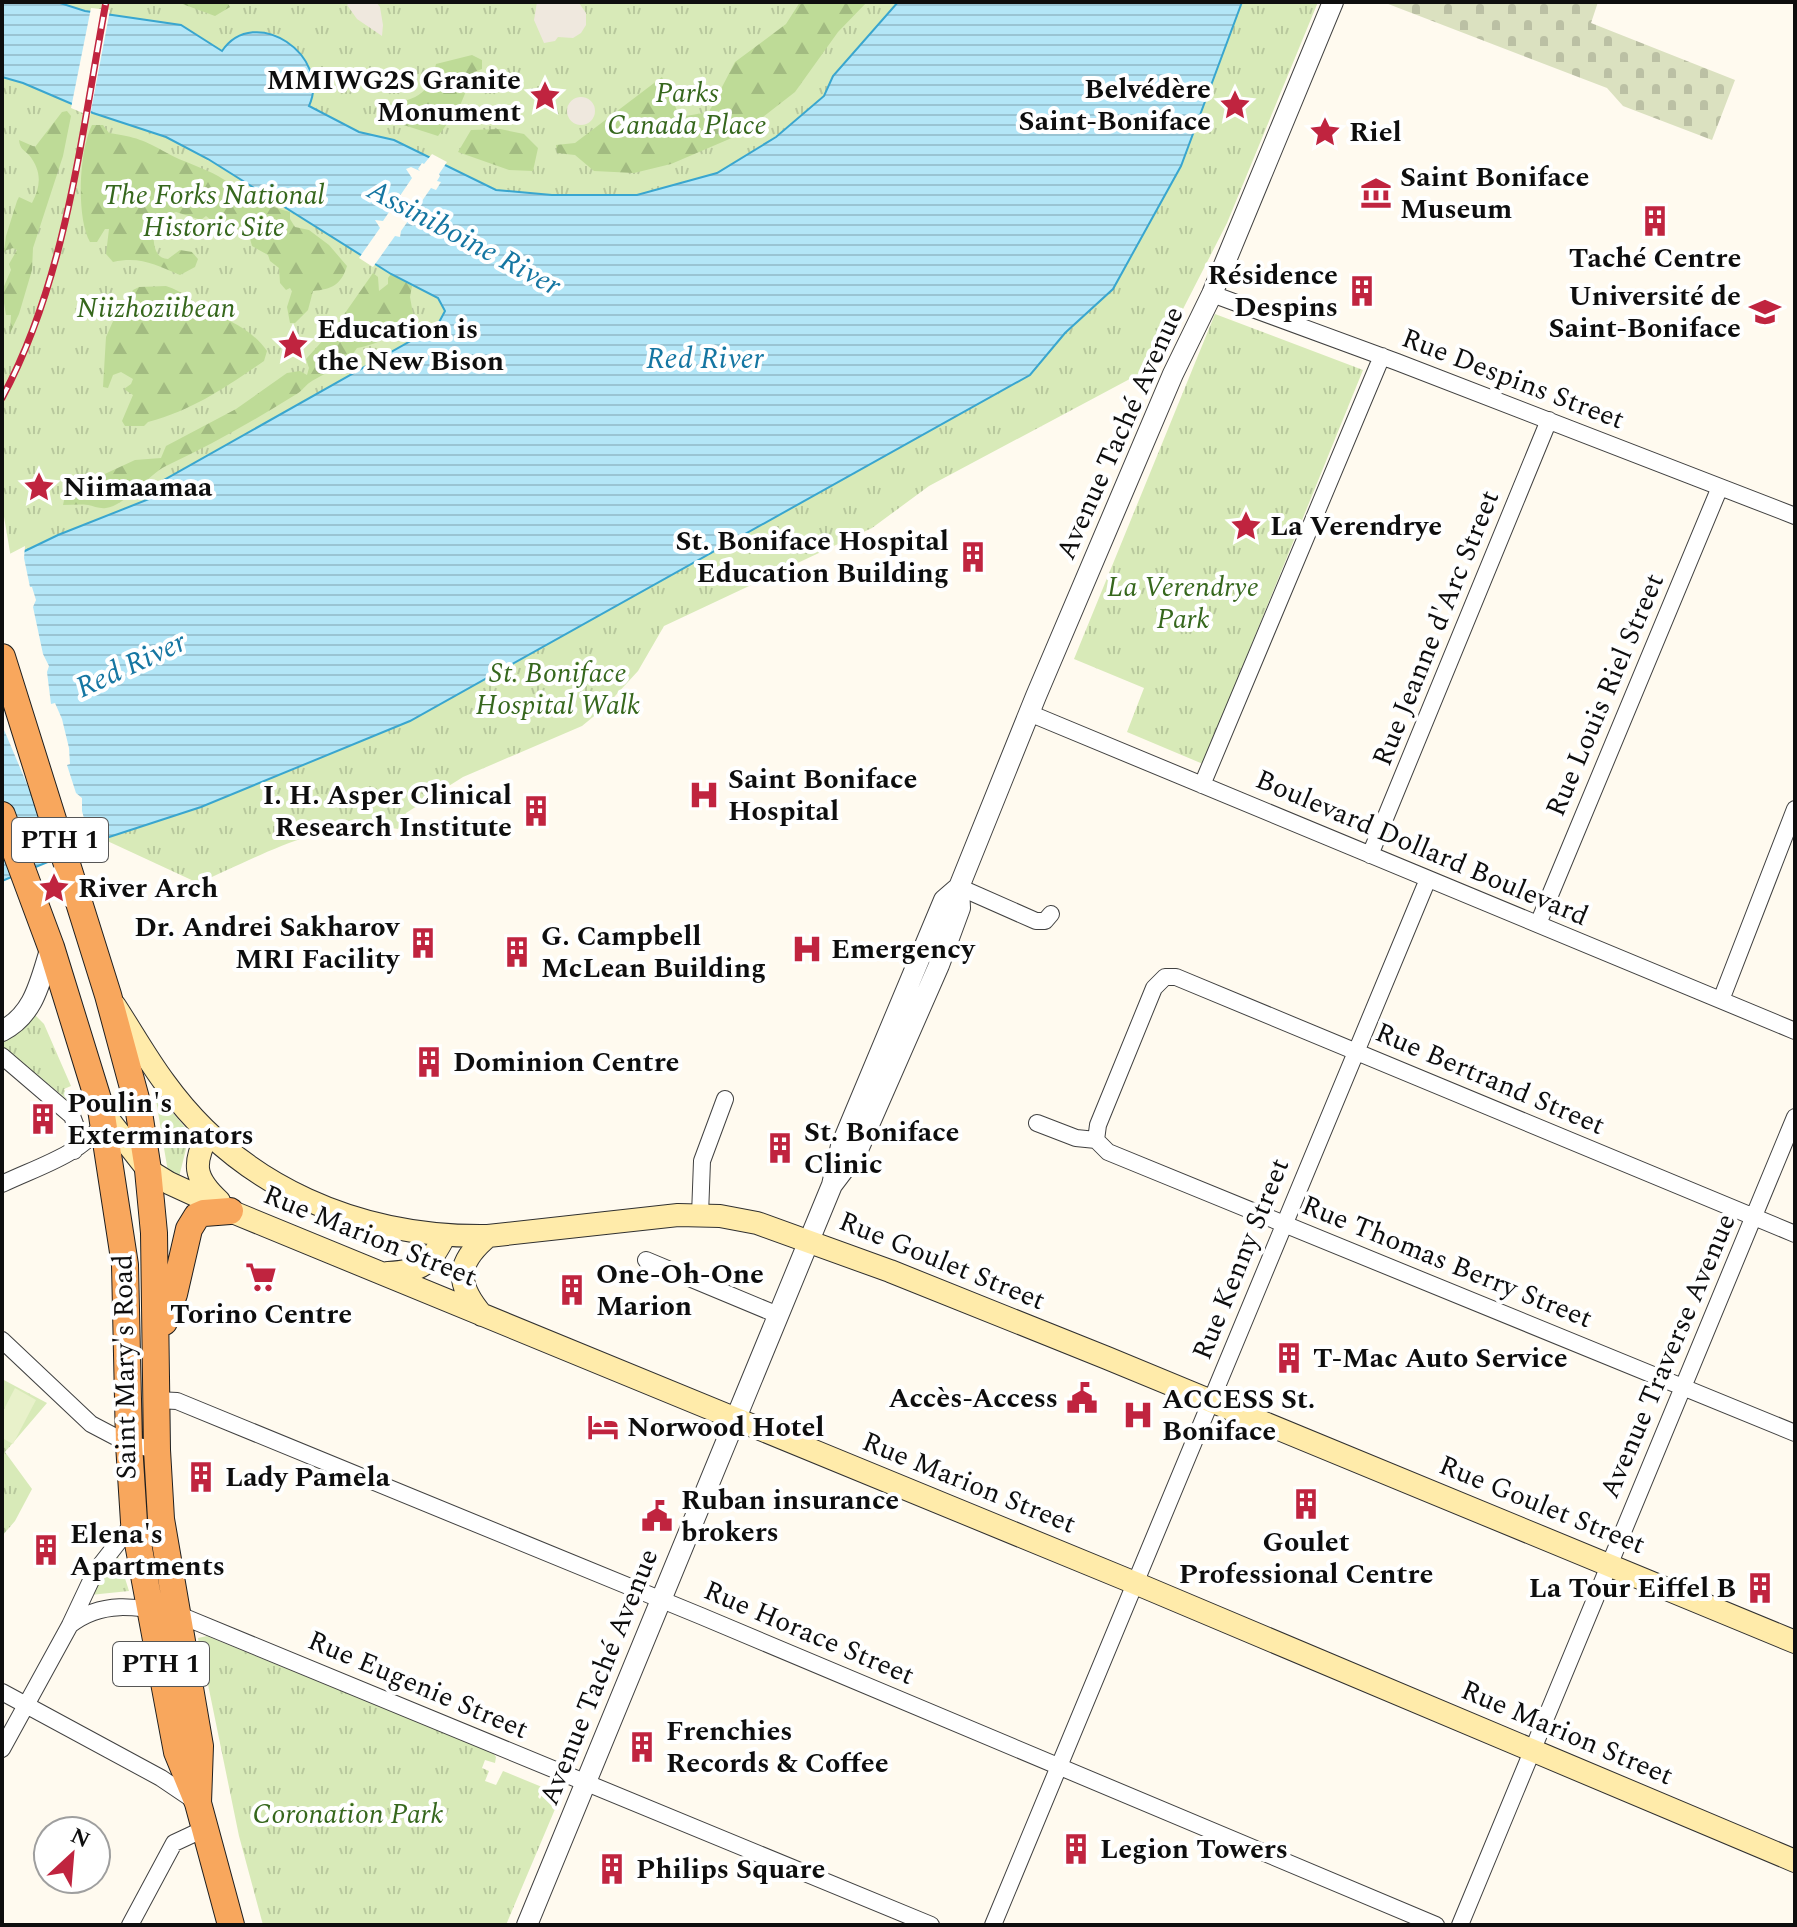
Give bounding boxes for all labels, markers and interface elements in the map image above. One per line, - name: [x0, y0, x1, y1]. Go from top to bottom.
- place label: MMIWG2S Granite Monument: [267, 59, 521, 134]
- place label: Belvédère Saint-Boniface: [1019, 68, 1211, 143]
- park label: Parks Canada Place: [607, 72, 767, 147]
- place icon: MMIWG2S Granite Monument: [528, 79, 562, 113]
- place icon: Belvédère Saint-Boniface: [1218, 88, 1252, 122]
- place label: Riel: [1349, 111, 1402, 154]
- place icon: Riel: [1308, 115, 1342, 149]
- place label: Saint Boniface Museum: [1400, 156, 1589, 231]
- water label: Assiniboine River: [358, 167, 570, 309]
- park label: The Forks National Historic Site: [103, 174, 325, 249]
- museum icon: Saint Boniface Museum: [1359, 176, 1393, 210]
- building icon: Taché Centre: [1638, 204, 1672, 238]
- place label: Taché Centre: [1569, 237, 1741, 280]
- place label: Résidence Despins: [1208, 254, 1338, 329]
- building icon: Résidence Despins: [1345, 274, 1379, 308]
- place label: Université de Saint-Boniface: [1549, 275, 1741, 350]
- park label: Niizhoziibean: [76, 287, 236, 330]
- school or university icon: Université de Saint-Boniface: [1748, 295, 1782, 329]
- street label: Avenue Taché Avenue: [1045, 299, 1195, 567]
- place label: Education is the New Bison: [317, 308, 504, 383]
- street label: Rue Despins Street: [1395, 317, 1631, 441]
- place icon: Education is the New Bison: [276, 328, 310, 362]
- water label: Red River: [646, 336, 765, 382]
- place label: Niimaamaa: [63, 466, 213, 509]
- place icon: Niimaamaa: [22, 470, 56, 504]
- street label: Rue Jeanne d'Arc Street: [1361, 483, 1511, 772]
- place label: La Verendrye: [1270, 505, 1442, 548]
- place icon: La Verendrye: [1229, 509, 1263, 543]
- place label: St. Boniface Hospital Education Building: [675, 520, 949, 595]
- building icon: St. Boniface Hospital Education Building: [956, 540, 990, 574]
- park label: La Verendrye Park: [1107, 566, 1259, 641]
- street label: Rue Louis Riel Street: [1534, 567, 1676, 823]
- water label: Red River: [68, 619, 195, 711]
- park label: St. Boniface Hospital Walk: [476, 652, 640, 727]
- place label: Saint Boniface Hospital: [728, 758, 917, 833]
- street label: Boulevard Dollard Boulevard: [1249, 758, 1595, 938]
- place label: I. H. Asper Clinical Research Institute: [263, 774, 512, 849]
- hospital icon: Saint Boniface Hospital: [687, 778, 721, 812]
- building icon: I. H. Asper Clinical Research Institute: [519, 794, 553, 828]
- road number: PTH 1: [12, 818, 108, 862]
- place label: River Arch: [78, 867, 218, 910]
- place icon: River Arch: [37, 871, 71, 905]
- place label: Dr. Andrei Sakharov MRI Facility: [134, 906, 401, 981]
- place label: G. Campbell McLean Building: [541, 915, 766, 990]
- building icon: Dr. Andrei Sakharov MRI Facility: [406, 926, 440, 960]
- place label: Emergency: [831, 928, 976, 971]
- hospital icon: Emergency: [790, 932, 824, 966]
- building icon: G. Campbell McLean Building: [500, 935, 534, 969]
- street label: Rue Bertrand Street: [1368, 1011, 1612, 1147]
- place label: Dominion Centre: [453, 1041, 679, 1084]
- building icon: Dominion Centre: [412, 1045, 446, 1079]
- place label: Poulin's Exterminators: [67, 1082, 254, 1157]
- building icon: Poulin's Exterminators: [26, 1102, 60, 1136]
- place label: St. Boniface Clinic: [804, 1111, 959, 1186]
- building icon: St. Boniface Clinic: [763, 1131, 797, 1165]
- street label: Rue Kenny Street: [1181, 1152, 1301, 1366]
- street label: Rue Marion Street: [257, 1174, 483, 1298]
- street label: Rue Thomas Berry Street: [1295, 1184, 1599, 1340]
- street label: Rue Goulet Street: [832, 1200, 1052, 1322]
- street label: Avenue Traverse Avenue: [1588, 1207, 1748, 1505]
- place label: One-Oh-One Marion: [596, 1253, 764, 1328]
- street label: Saint Mary's Road: [102, 1254, 148, 1480]
- supermarket icon: Torino Centre: [244, 1260, 278, 1294]
- building icon: One-Oh-One Marion: [555, 1273, 589, 1307]
- place label: Torino Centre: [170, 1293, 352, 1336]
- place label: T-Mac Auto Service: [1313, 1337, 1568, 1380]
- building icon: T-Mac Auto Service: [1272, 1341, 1306, 1375]
- place label: Accès-Access: [888, 1377, 1058, 1420]
- place label: ACCESS St. Boniface: [1162, 1378, 1315, 1453]
- public building icon: Accès-Access: [1065, 1381, 1099, 1415]
- hospital icon: ACCESS St. Boniface: [1121, 1398, 1155, 1432]
- place label: Norwood Hotel: [627, 1406, 824, 1449]
- hotel icon: Norwood Hotel: [586, 1410, 620, 1444]
- street label: Rue Marion Street: [856, 1421, 1082, 1545]
- street label: Rue Goulet Street: [1432, 1444, 1652, 1566]
- place label: Lady Pamela: [225, 1456, 391, 1499]
- building icon: Lady Pamela: [184, 1460, 218, 1494]
- place label: Ruban insurance brokers: [681, 1479, 899, 1554]
- building icon: Goulet Professional Centre: [1289, 1487, 1323, 1521]
- public building icon: Ruban insurance brokers: [640, 1499, 674, 1533]
- place label: Elena's Apartments: [70, 1513, 225, 1588]
- place label: Goulet Professional Centre: [1179, 1521, 1433, 1596]
- building icon: Elena's Apartments: [29, 1533, 63, 1567]
- street label: Avenue Taché Avenue: [528, 1542, 670, 1812]
- place label: La Tour Eiffel B: [1529, 1567, 1736, 1610]
- street label: Rue Horace Street: [697, 1569, 921, 1697]
- building icon: La Tour Eiffel B: [1743, 1571, 1777, 1605]
- street label: Rue Eugenie Street: [301, 1619, 535, 1751]
- road number: PTH 1: [113, 1642, 209, 1686]
- street label: Rue Marion Street: [1454, 1669, 1680, 1797]
- place label: Frenchies Records & Coffee: [666, 1710, 889, 1785]
- building icon: Frenchies Records & Coffee: [625, 1730, 659, 1764]
- park label: Coronation Park: [252, 1793, 444, 1836]
- north arrow: [32, 1815, 112, 1895]
- text: N: [65, 1820, 95, 1857]
- place label: Legion Towers: [1100, 1828, 1288, 1871]
- building icon: Legion Towers: [1059, 1832, 1093, 1866]
- place label: Philips Square: [636, 1848, 825, 1891]
- building icon: Philips Square: [595, 1852, 629, 1886]

